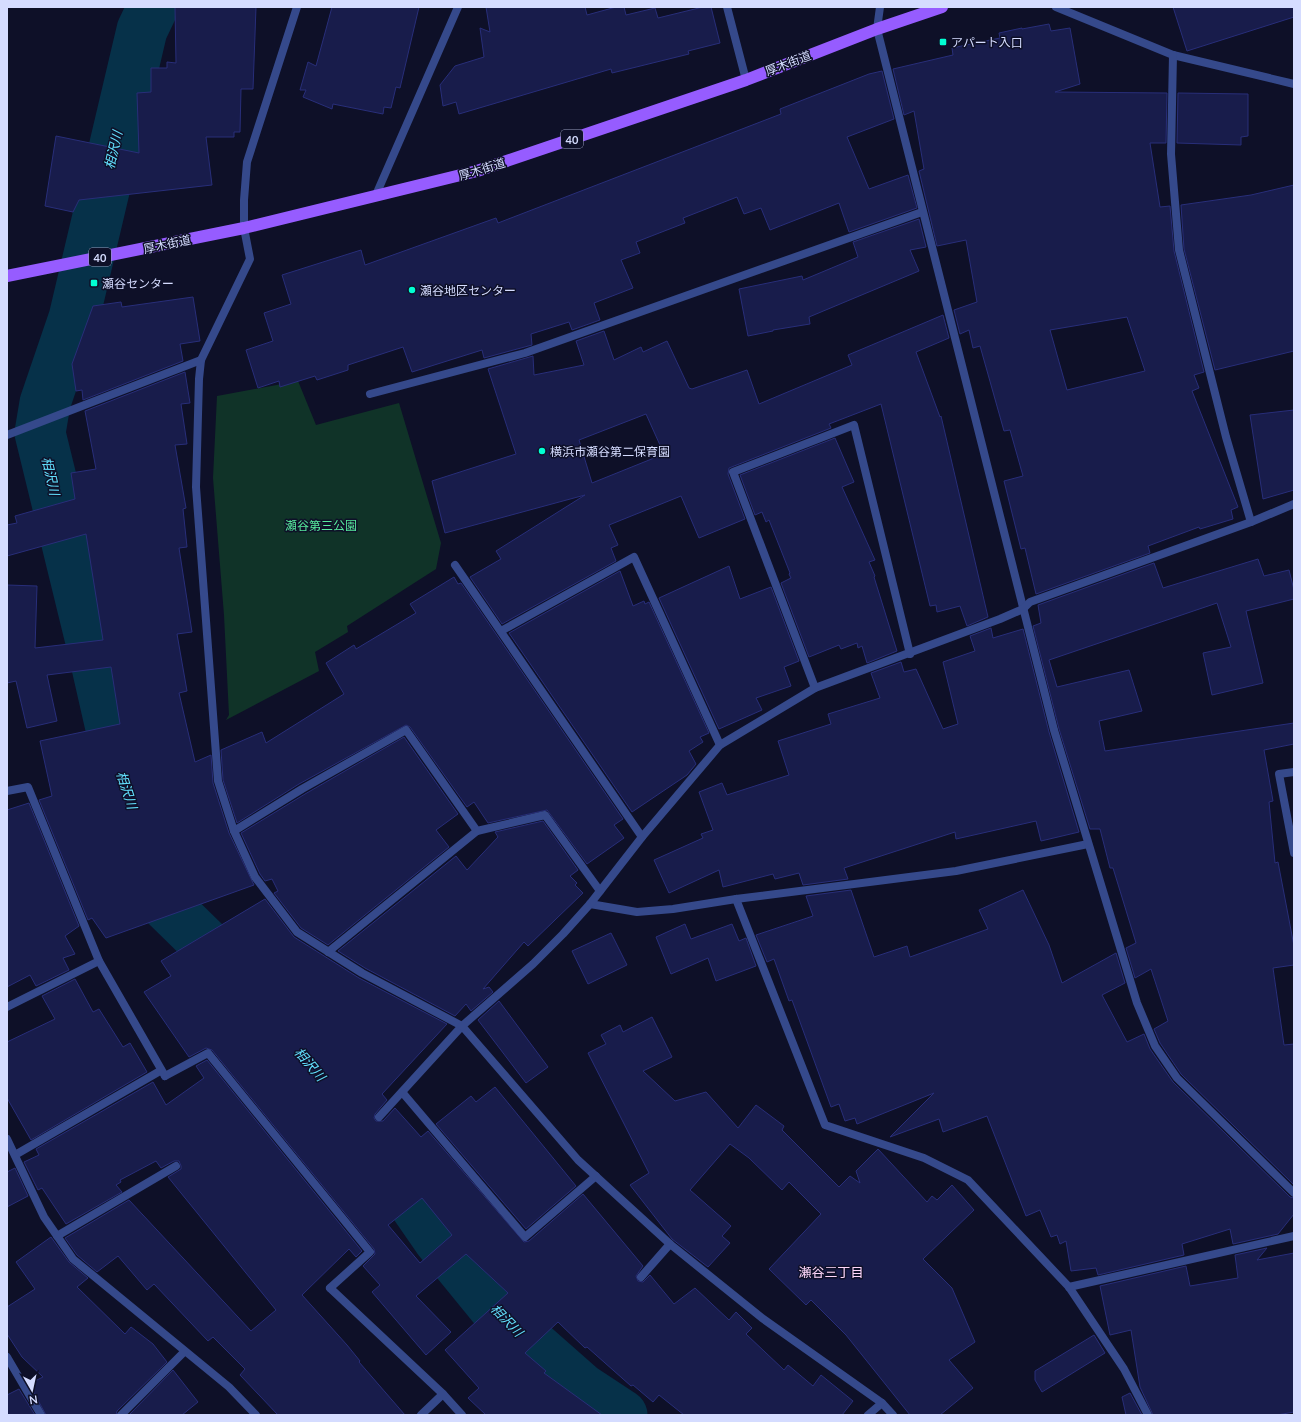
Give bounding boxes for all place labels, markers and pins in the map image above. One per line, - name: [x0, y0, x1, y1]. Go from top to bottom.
- place label: アパート入口: [951, 35, 1023, 50]
- marker: アパート入口: [938, 37, 948, 47]
- place label: 瀬谷センター: [102, 276, 174, 291]
- marker: 瀬谷センター: [89, 278, 99, 288]
- place label: 瀬谷地区センター: [420, 283, 516, 298]
- marker: 瀬谷地区センター: [407, 285, 417, 295]
- place label: 横浜市瀬谷第二保育園: [550, 444, 670, 459]
- marker: 横浜市瀬谷第二保育園: [537, 446, 547, 456]

